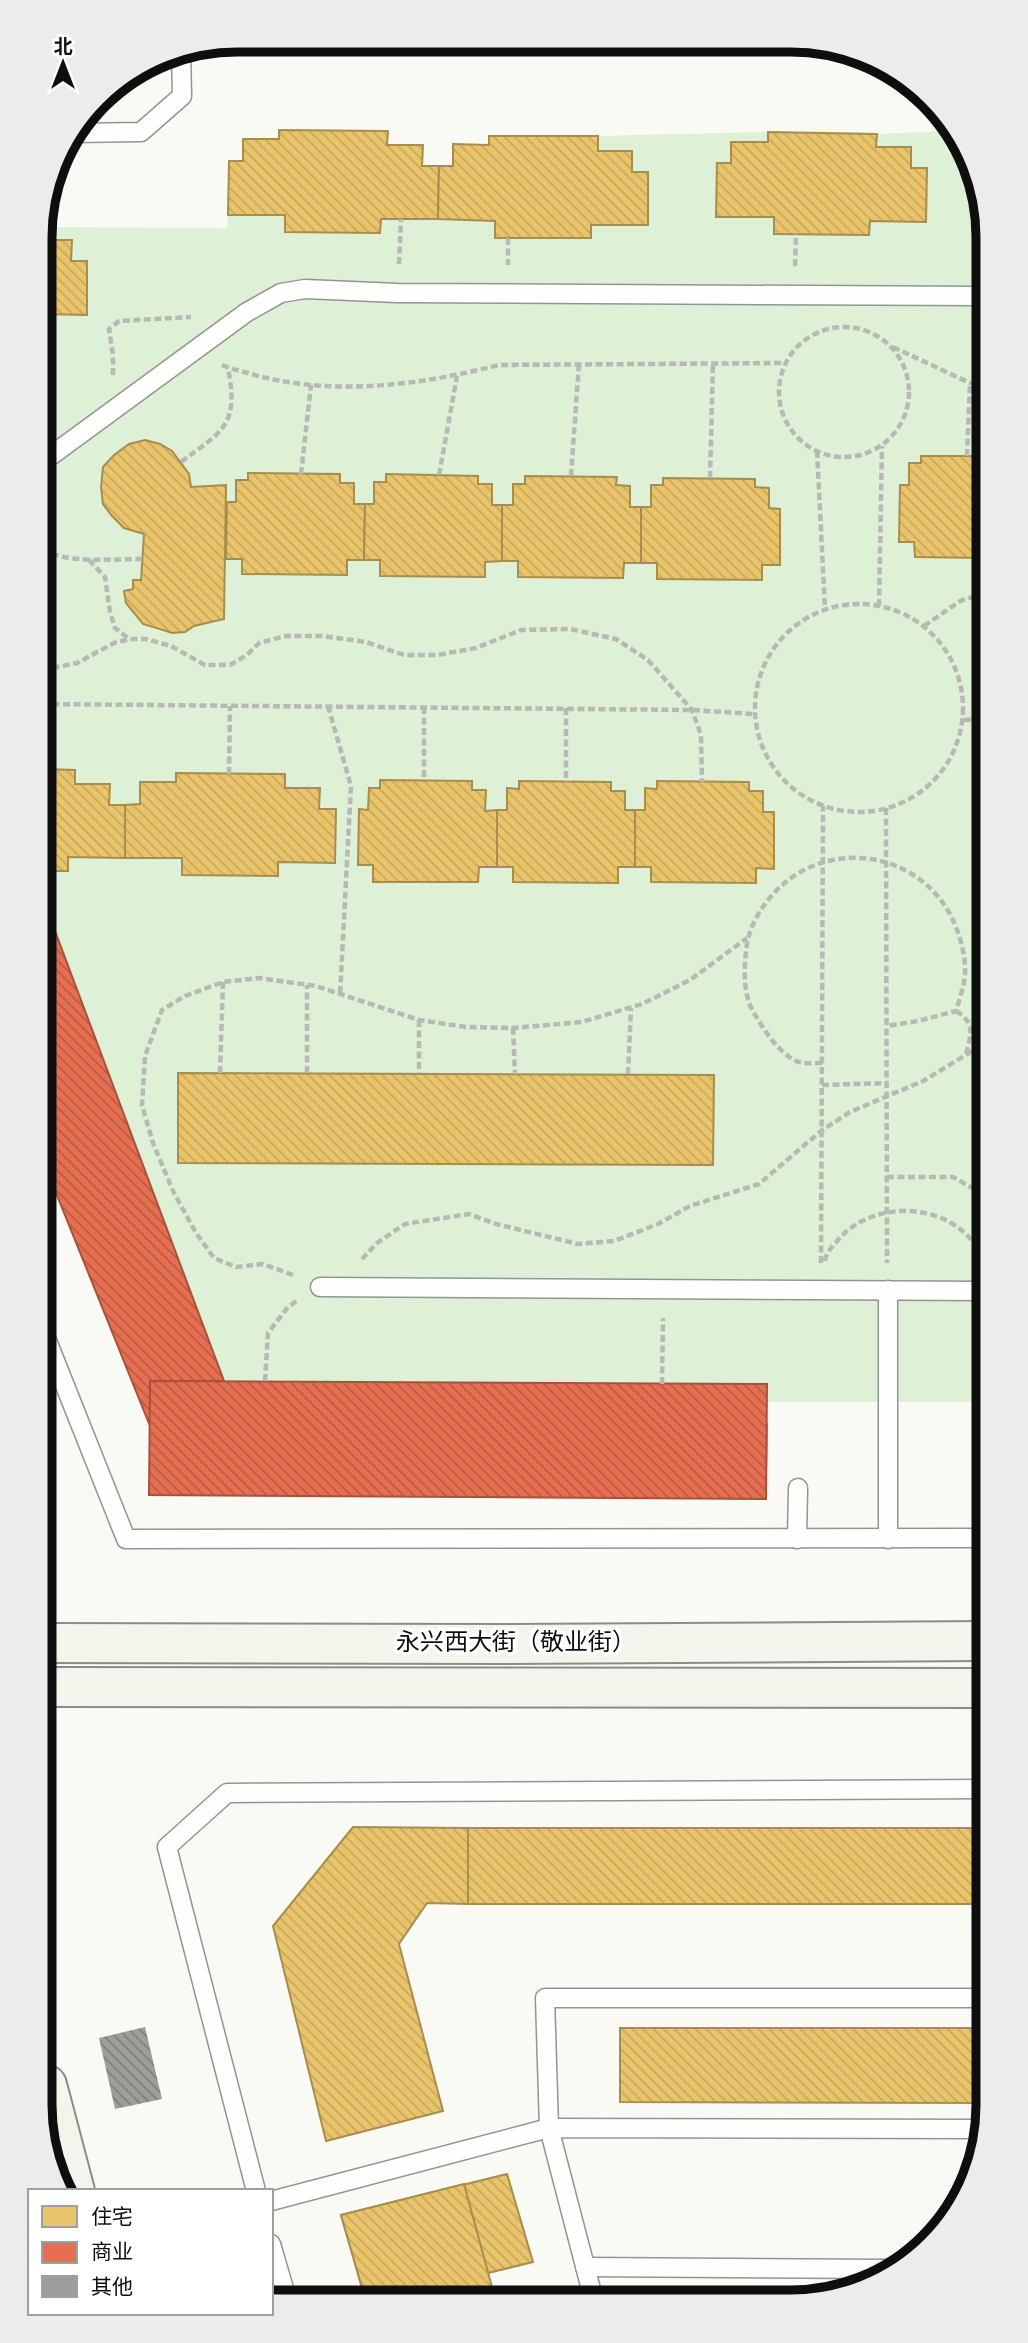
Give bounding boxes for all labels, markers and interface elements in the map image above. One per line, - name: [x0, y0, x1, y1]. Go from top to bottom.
- north arrow: [28, 28, 98, 98]
- text: 北: [53, 33, 73, 62]
- street label: 永兴西大街（敬业街）: [396, 1625, 636, 1661]
- legend: [28, 2189, 273, 2315]
- text: 住宅: [91, 2202, 133, 2234]
- text: 商业: [91, 2237, 133, 2269]
- text: 其他: [91, 2272, 133, 2304]

